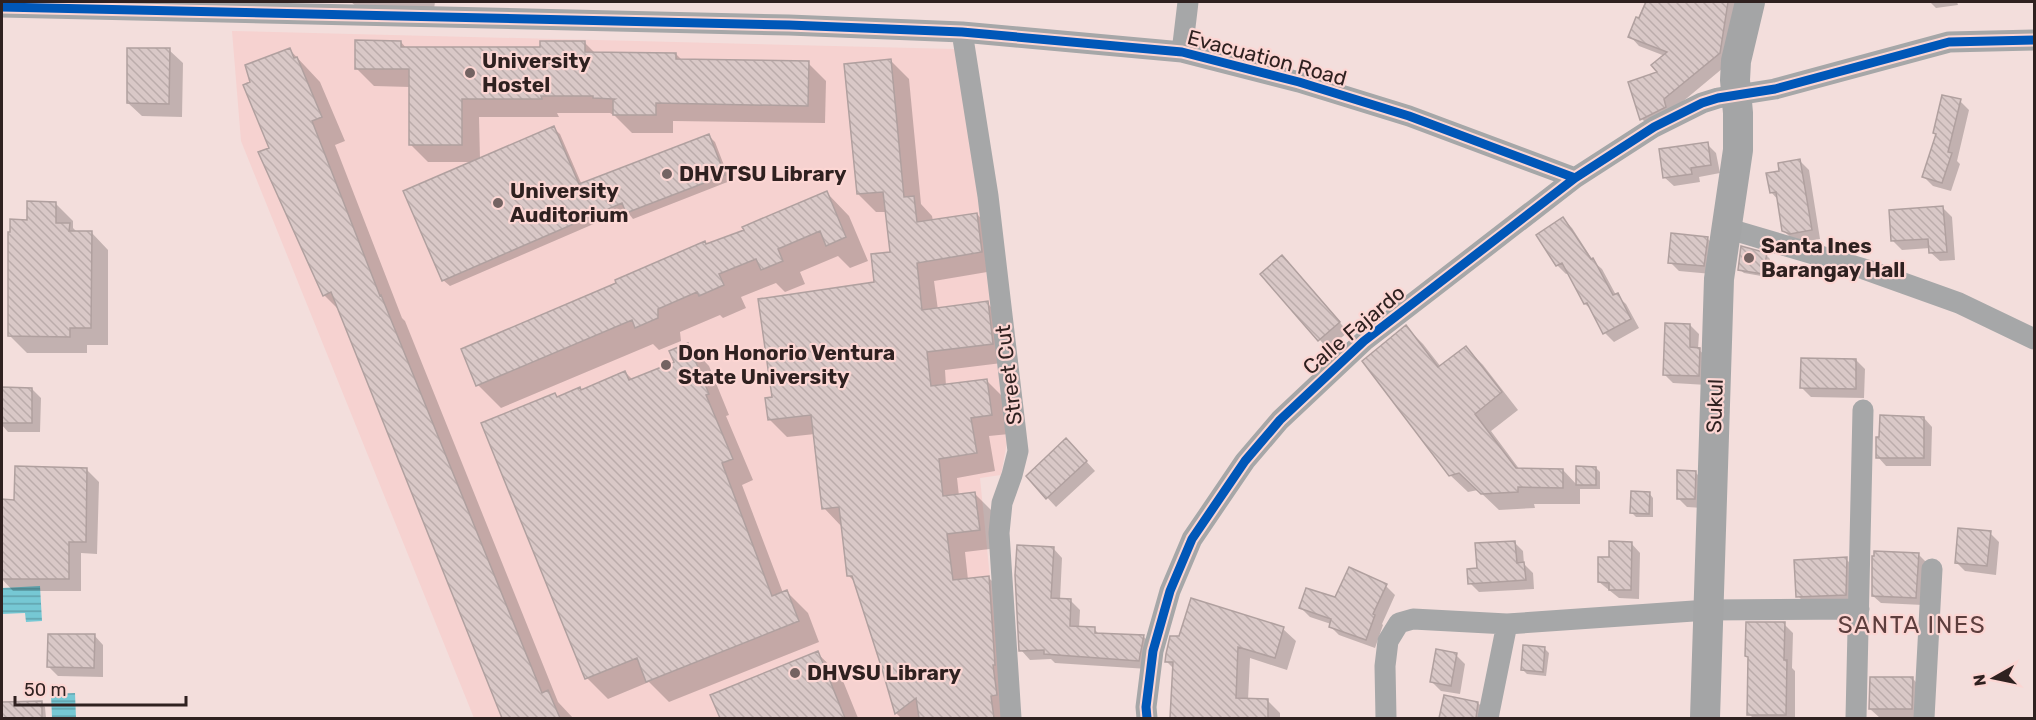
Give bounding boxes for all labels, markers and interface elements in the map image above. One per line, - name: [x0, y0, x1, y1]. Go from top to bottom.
- street label: Evacuation Road: [1185, 24, 1350, 91]
- place label: University Hostel: [482, 48, 591, 97]
- marker: University Hostel: [463, 66, 477, 80]
- place label: DHVTSU Library: [679, 161, 847, 186]
- marker: DHVTSU Library: [660, 167, 674, 181]
- place label: University Auditorium: [510, 178, 629, 227]
- marker: University Auditorium: [491, 196, 505, 210]
- place label: Santa Ines Barangay Hall: [1761, 233, 1905, 282]
- marker: Santa Ines Barangay Hall: [1742, 251, 1756, 265]
- street label: Calle Fajardo: [1298, 280, 1410, 379]
- street label: Street Cut: [990, 324, 1027, 427]
- place label: Don Honorio Ventura State University: [678, 340, 895, 389]
- marker: Don Honorio Ventura State University: [659, 358, 673, 372]
- street label: Sukul: [1701, 378, 1728, 434]
- district label: SANTA INES: [1838, 611, 1986, 639]
- north arrow: [1964, 648, 2024, 708]
- place label: DHVSU Library: [807, 660, 961, 685]
- marker: DHVSU Library: [788, 666, 802, 680]
- scale bar: [15, 669, 186, 707]
- text: N: [1969, 673, 1990, 687]
- text: 50 m: [24, 679, 67, 701]

